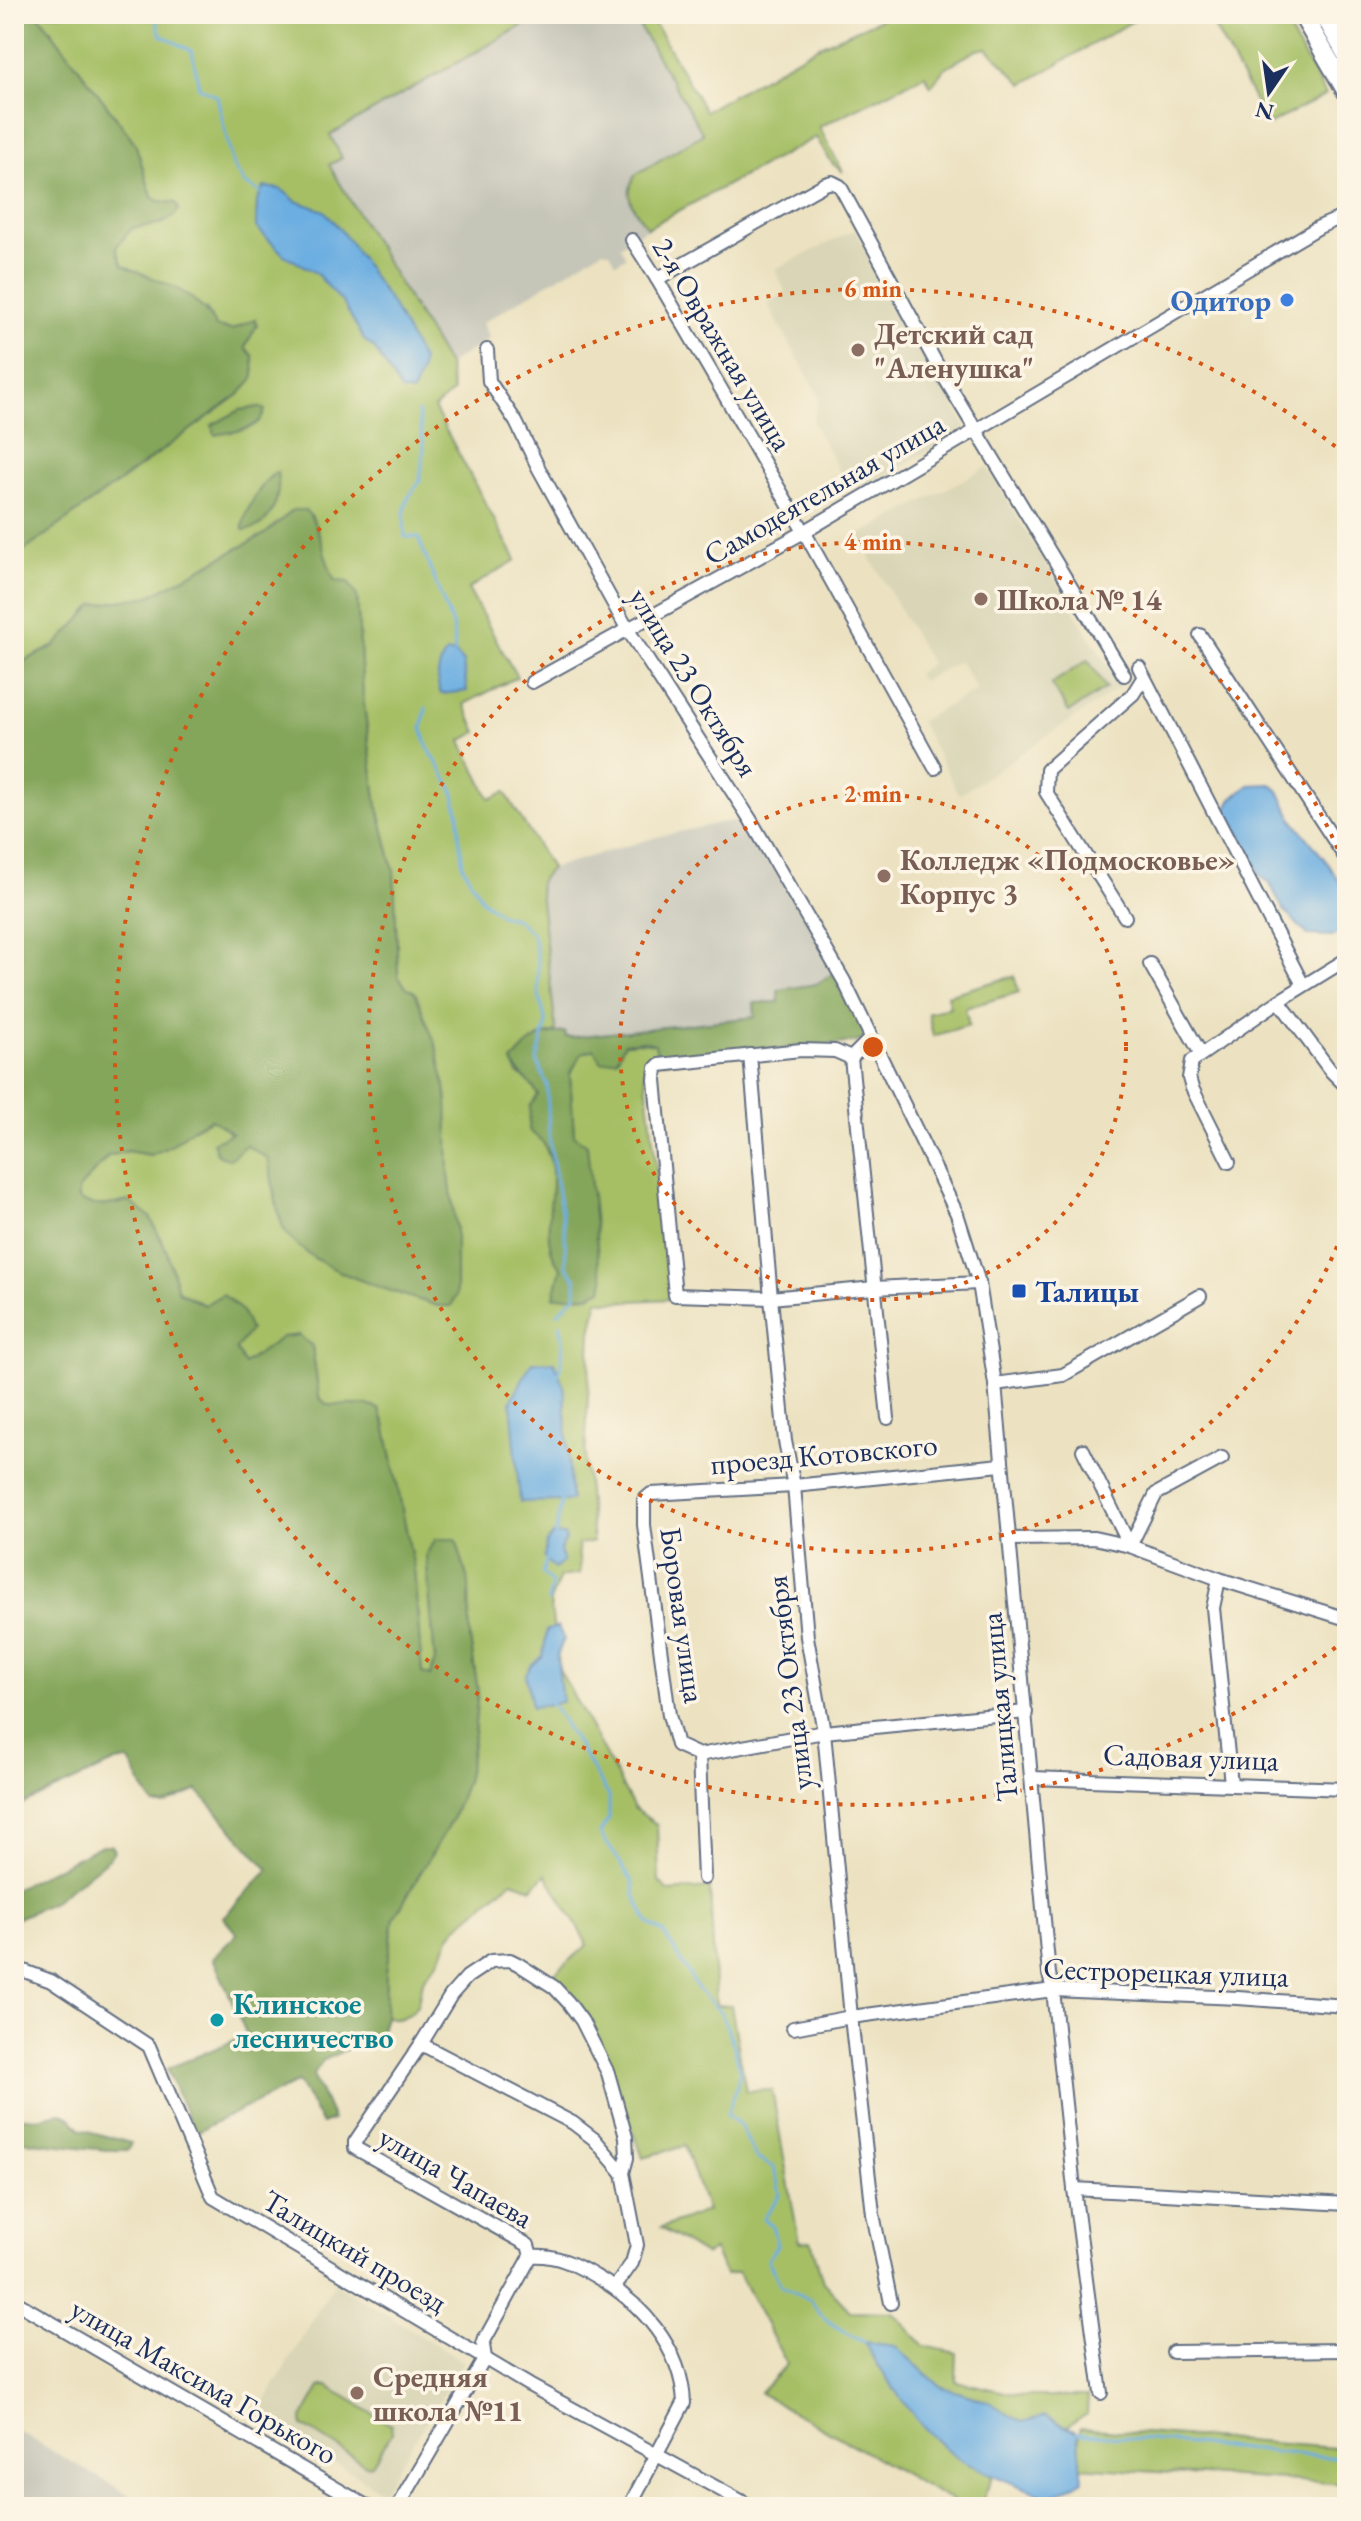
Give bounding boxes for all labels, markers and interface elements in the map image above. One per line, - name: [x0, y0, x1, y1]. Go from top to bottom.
- north arrow: [1229, 52, 1309, 132]
- text: N: [1252, 95, 1277, 127]
- street label: 2-я Овражная улица: [644, 230, 802, 458]
- text: 6 min: [844, 273, 903, 304]
- place label: Одитор: [1170, 281, 1271, 320]
- marker: Одитор: [1278, 291, 1296, 309]
- place label: Детский сад "Аленушка": [874, 314, 1034, 387]
- marker: Детский сад "Аленушка": [849, 341, 867, 359]
- street label: Самодеятельная улица: [696, 404, 952, 574]
- text: 4 min: [844, 526, 903, 557]
- street label: улица 23 Октября: [620, 580, 768, 784]
- place label: Школа № 14: [997, 580, 1163, 619]
- marker: Школа № 14: [972, 590, 990, 608]
- text: 2 min: [844, 778, 903, 809]
- place label: Колледж «Подмосковье» Корпус 3: [900, 840, 1235, 913]
- marker: Колледж «Подмосковье» Корпус 3: [875, 867, 893, 885]
- centre of rings: [859, 1033, 887, 1061]
- place label: Талицы: [1035, 1272, 1139, 1311]
- marker: Талицы: [1010, 1282, 1028, 1300]
- street label: проезд Котовского: [709, 1425, 939, 1483]
- street label: Боровая улица: [651, 1525, 715, 1705]
- street label: улица 23 Октября: [756, 1574, 822, 1792]
- street label: Талицкая улица: [971, 1611, 1027, 1803]
- street label: Садовая улица: [1102, 1734, 1280, 1780]
- street label: Сестрорецкая улица: [1043, 1948, 1289, 1996]
- place label: Клинское лесничество: [233, 1984, 394, 2057]
- marker: Клинское лесничество: [208, 2011, 226, 2029]
- street label: улица Чапаева: [372, 2117, 540, 2237]
- street label: Талицкий проезд: [256, 2181, 455, 2322]
- street label: улица Максима Горького: [64, 2289, 344, 2473]
- place label: Средняя школа №11: [373, 2357, 523, 2430]
- marker: Средняя школа №11: [348, 2384, 366, 2402]

